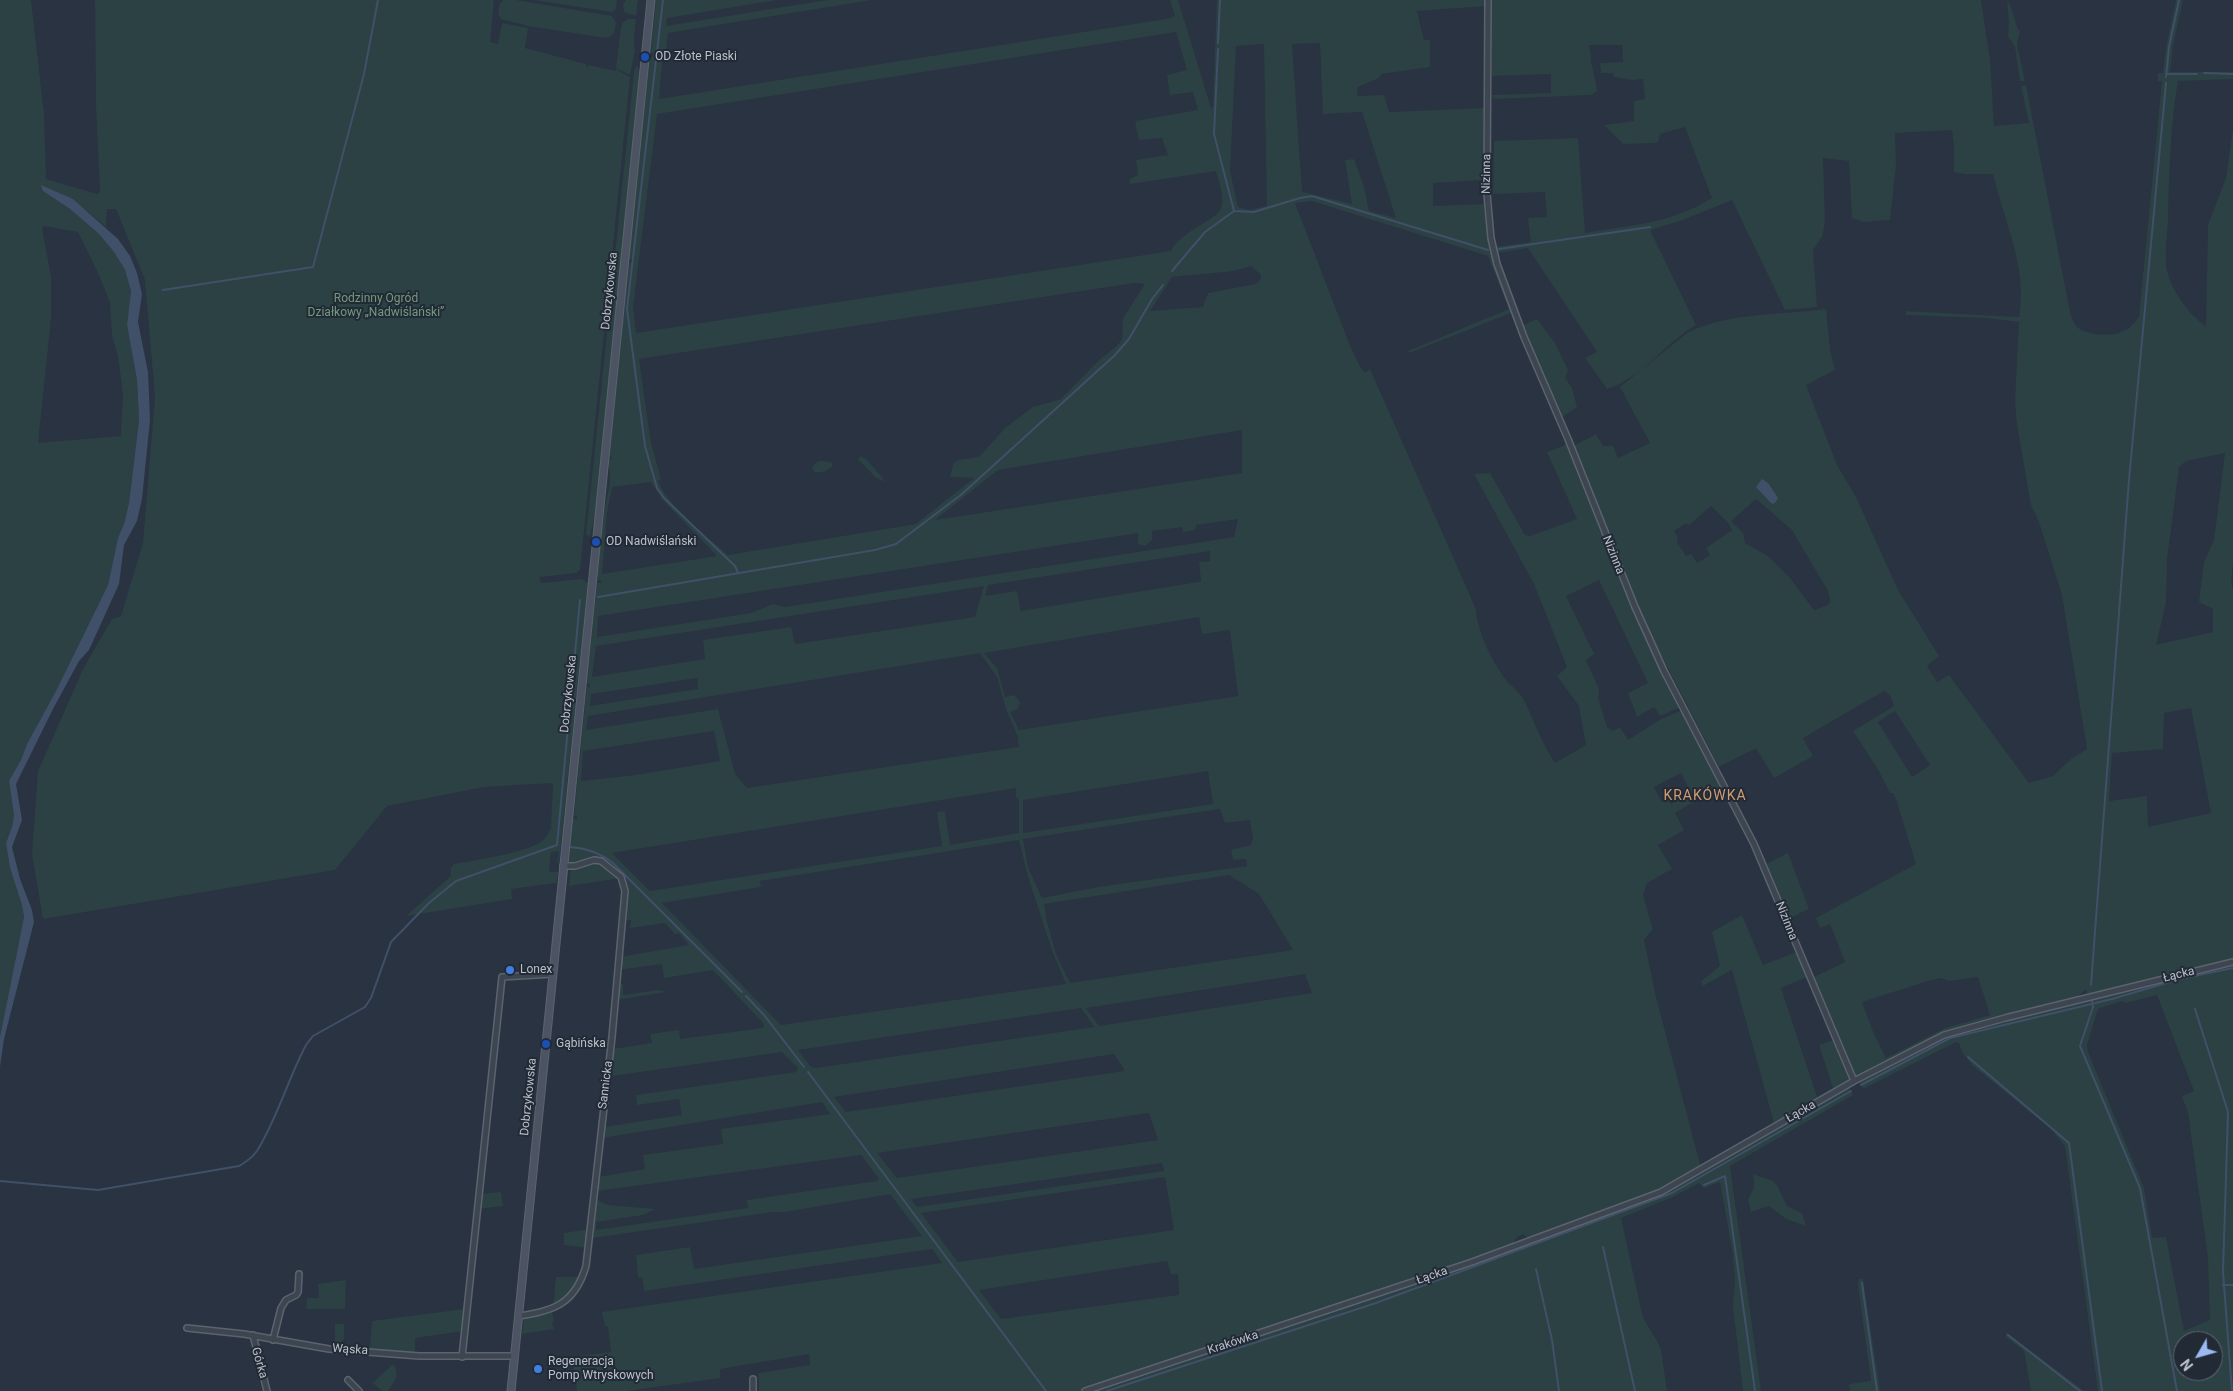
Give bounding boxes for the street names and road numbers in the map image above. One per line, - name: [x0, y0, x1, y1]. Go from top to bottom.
- street label: Nizinna: [1479, 154, 1495, 194]
- street label: Dobrzykowska: [599, 252, 621, 330]
- street label: Nizinna: [1599, 534, 1627, 576]
- street label: Dobrzykowska: [558, 655, 580, 733]
- street label: Nizinna: [1772, 900, 1800, 942]
- street label: Łącka: [2162, 964, 2196, 986]
- street label: Dobrzykowska: [518, 1058, 540, 1136]
- street label: Sannicka: [596, 1060, 616, 1110]
- street label: Łącka: [1784, 1098, 1818, 1126]
- street label: Łącka: [1415, 1264, 1449, 1288]
- street label: Krakówka: [1206, 1328, 1260, 1358]
- street label: Wąska: [332, 1342, 368, 1358]
- street label: Górka: [248, 1346, 270, 1380]

